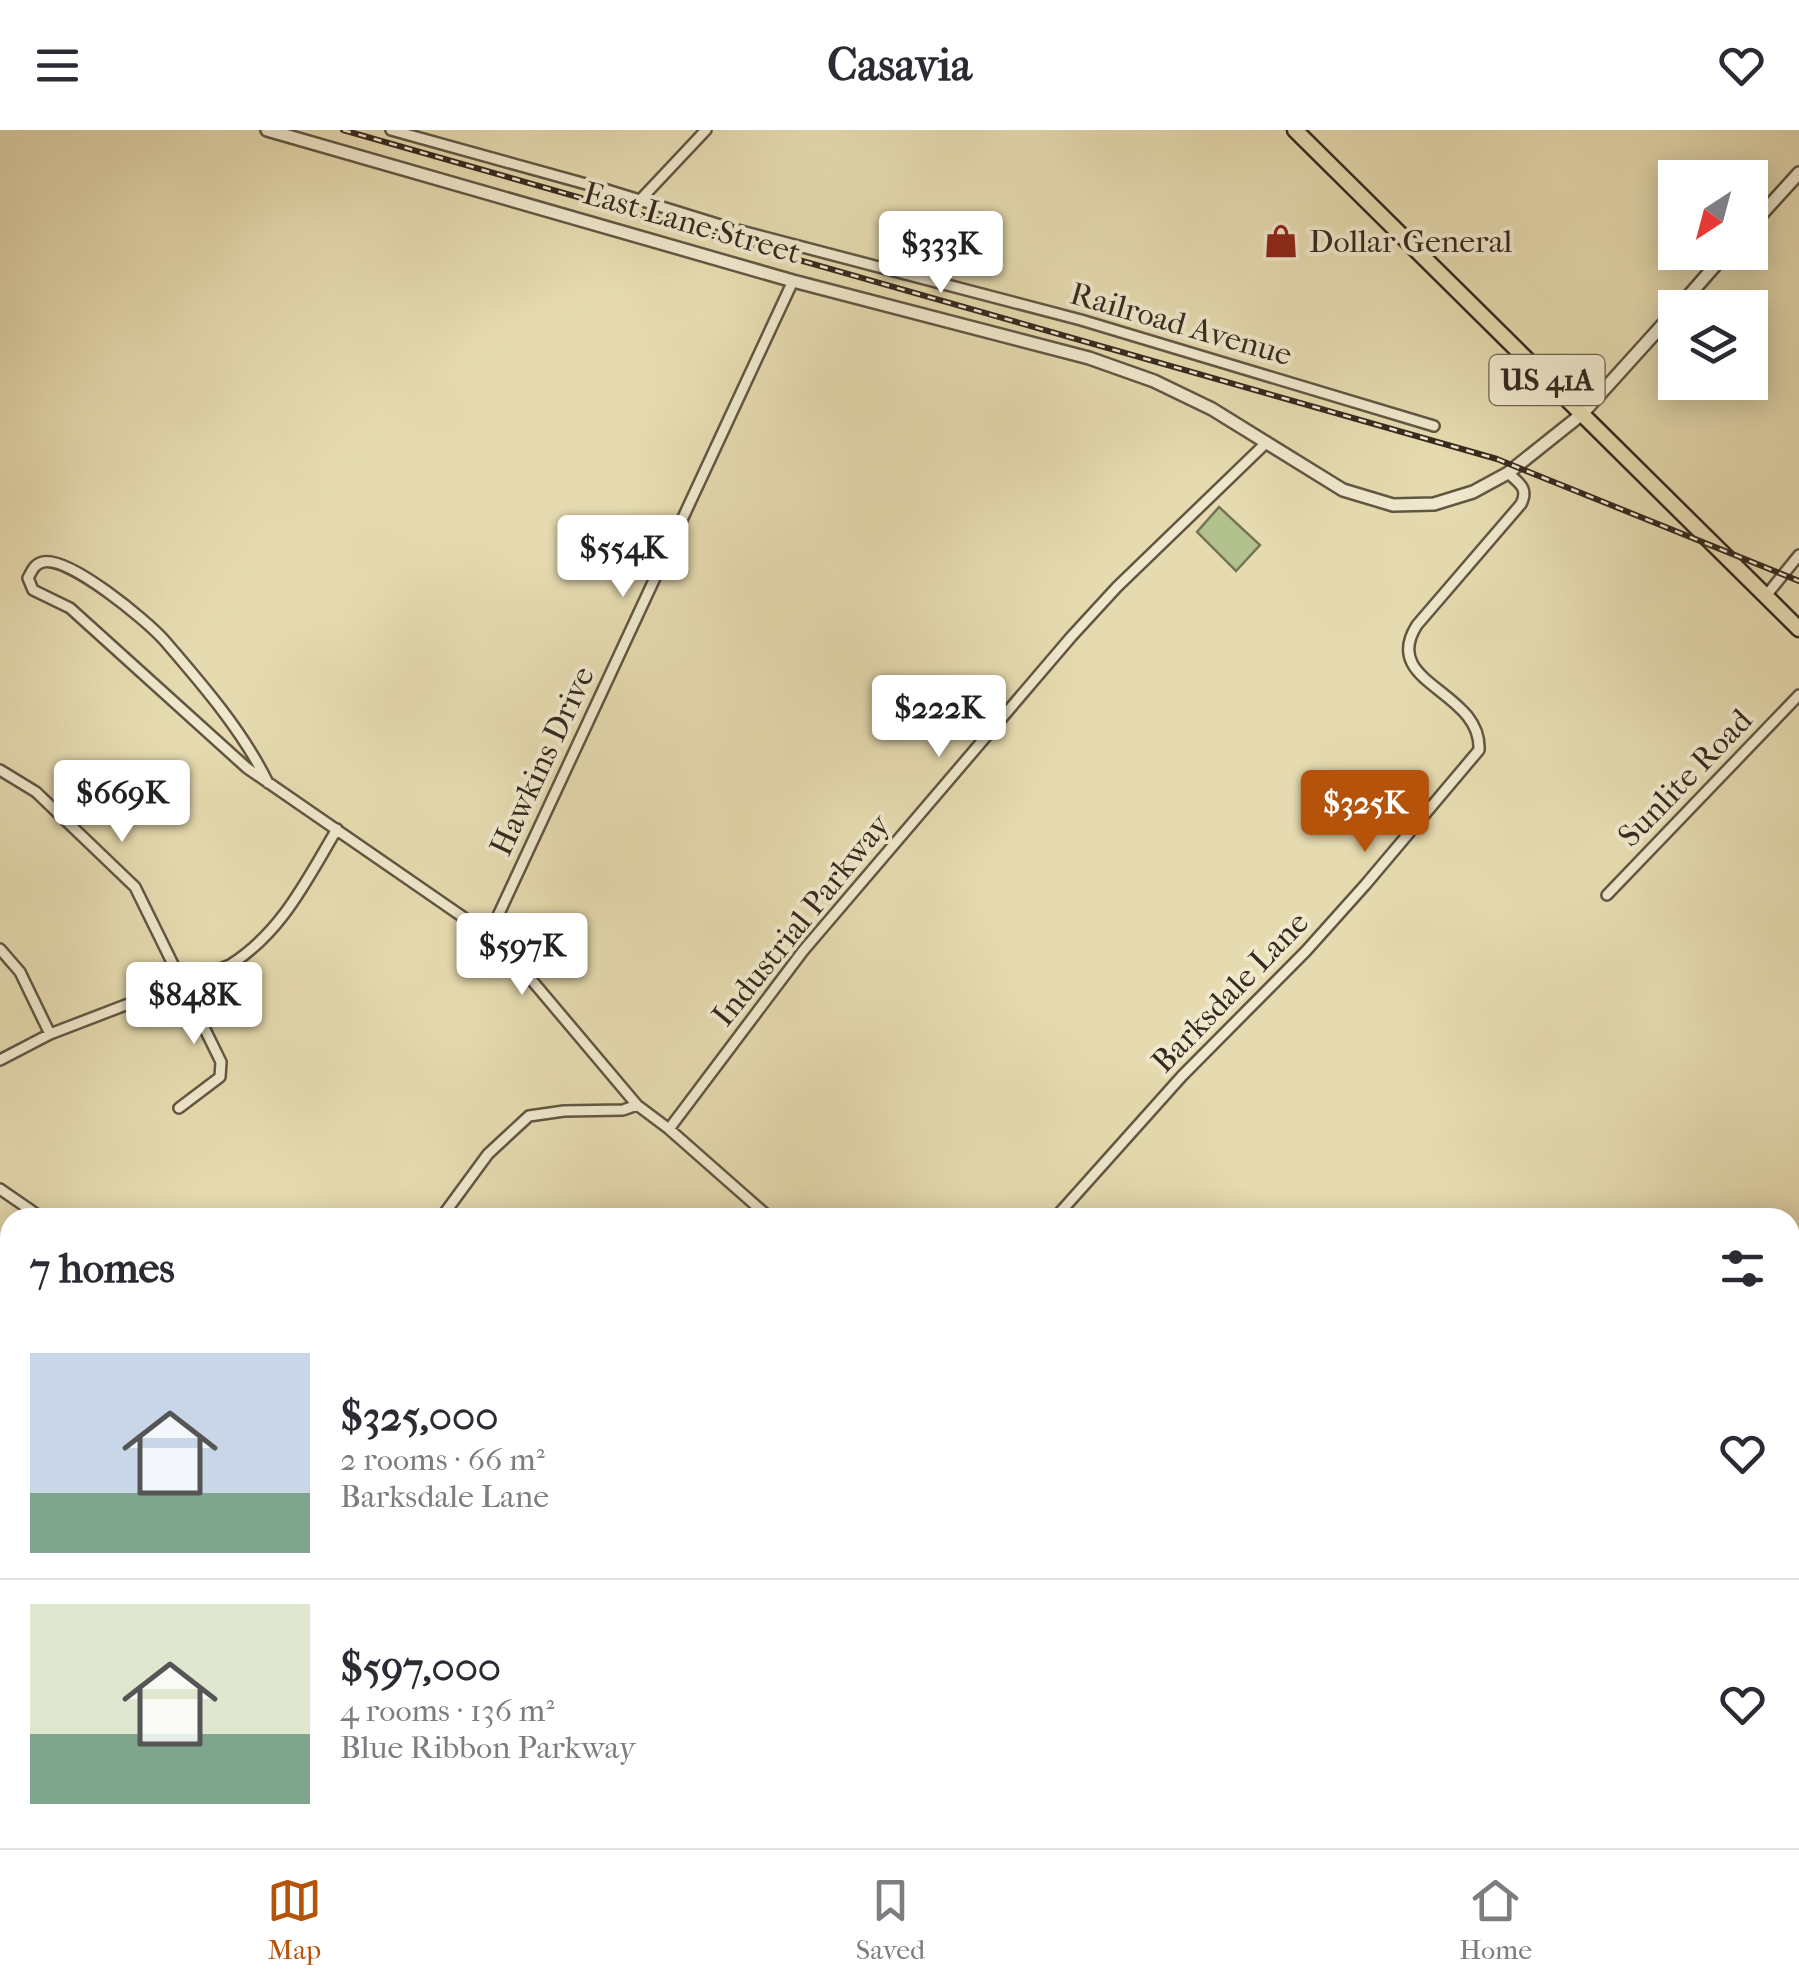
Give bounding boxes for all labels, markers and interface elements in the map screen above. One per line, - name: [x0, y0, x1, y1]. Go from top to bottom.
- icon: menu: [30, 38, 85, 93]
- icon: heart: [1714, 38, 1769, 93]
- text: Casavia: [827, 39, 972, 92]
- north arrow: [1658, 160, 1768, 270]
- map controls: [1658, 160, 1768, 400]
- street label: East Lane Street: [579, 174, 805, 272]
- pin: $333K: [871, 211, 1011, 296]
- shop icon: Dollar General: [1262, 222, 1300, 260]
- place label: Dollar General: [1309, 223, 1513, 260]
- text: $333K: [901, 225, 981, 262]
- street label: Railroad Avenue: [1066, 275, 1296, 373]
- button: layers: [1658, 290, 1768, 400]
- road number: US 41A: [1490, 355, 1604, 405]
- pin: $554K: [553, 515, 693, 600]
- text: $554K: [579, 529, 667, 566]
- street label: Hawkins Drive: [482, 660, 602, 861]
- pin: $222K: [869, 675, 1009, 760]
- text: $222K: [894, 689, 984, 726]
- street label: Sunlite Road: [1610, 701, 1760, 854]
- pin: $669K: [52, 760, 192, 845]
- pin: $325K: [1295, 770, 1435, 855]
- text: $669K: [76, 774, 168, 811]
- text: $325K: [1323, 784, 1407, 821]
- street label: Industrial Parkway: [704, 806, 898, 1033]
- street label: Barksdale Lane: [1144, 904, 1316, 1080]
- pin: $597K: [452, 913, 592, 998]
- text: $597K: [479, 927, 565, 964]
- pin: $848K: [124, 962, 264, 1047]
- text: $848K: [148, 976, 240, 1013]
- icon: filters: [1715, 1241, 1770, 1296]
- text: 7 homes: [30, 1244, 175, 1293]
- text: $325,000: [340, 1392, 498, 1441]
- icon: home: [110, 1393, 230, 1513]
- icon: heart: [1715, 1426, 1770, 1481]
- text: 2 rooms · 66 m²: [340, 1441, 545, 1478]
- text: Barksdale Lane: [340, 1478, 549, 1515]
- text: $597,000: [340, 1643, 501, 1692]
- icon: home: [110, 1644, 230, 1764]
- icon: heart: [1715, 1677, 1770, 1732]
- text: 4 rooms · 136 m²: [340, 1692, 554, 1729]
- text: Blue Ribbon Parkway: [340, 1729, 636, 1766]
- tab: Map: [267, 1873, 322, 1966]
- tab: Saved: [856, 1873, 925, 1966]
- tab: Home: [1459, 1873, 1532, 1966]

